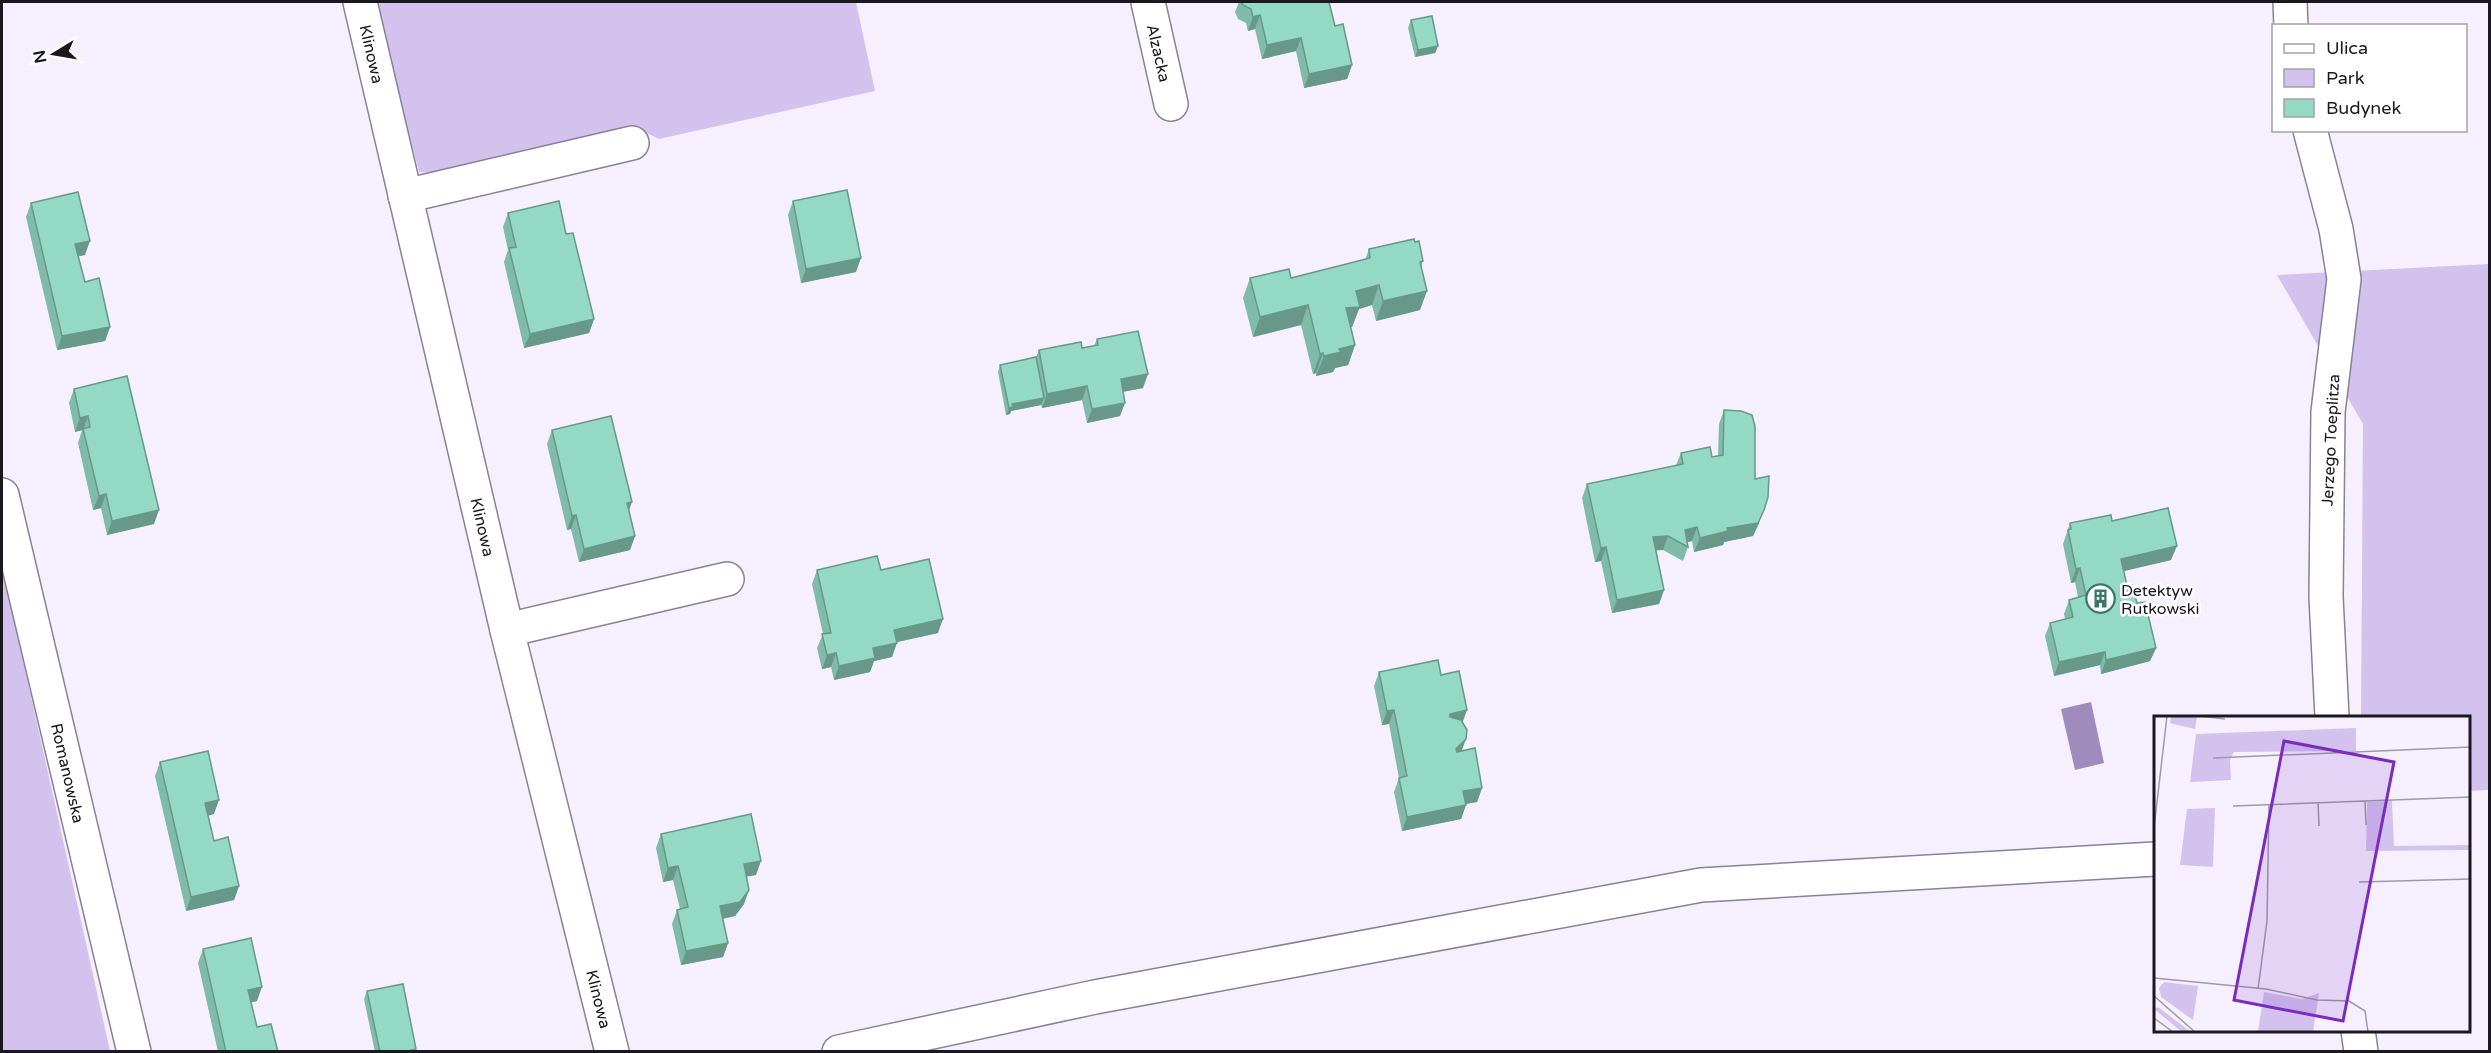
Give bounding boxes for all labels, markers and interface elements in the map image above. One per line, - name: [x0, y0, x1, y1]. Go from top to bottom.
- street label: Alzacka: [1142, 22, 1174, 84]
- street label: Klinowa: [355, 23, 387, 86]
- north arrow: [24, 24, 84, 84]
- legend: [2272, 24, 2467, 132]
- text: Ulica: [2326, 37, 2368, 59]
- text: N: [29, 48, 51, 65]
- text: Park: [2326, 67, 2365, 89]
- text: Budynek: [2326, 97, 2401, 119]
- street label: Jerzego Toeplitza: [2318, 373, 2344, 507]
- street label: Klinowa: [466, 496, 498, 559]
- place label: Detektyw Rutkowski: [2121, 581, 2200, 619]
- building icon: Detektyw Rutkowski: [2084, 583, 2116, 615]
- inset map: [2154, 716, 2470, 1032]
- street label: Romanowska: [46, 721, 88, 825]
- street label: Klinowa: [581, 968, 615, 1031]

